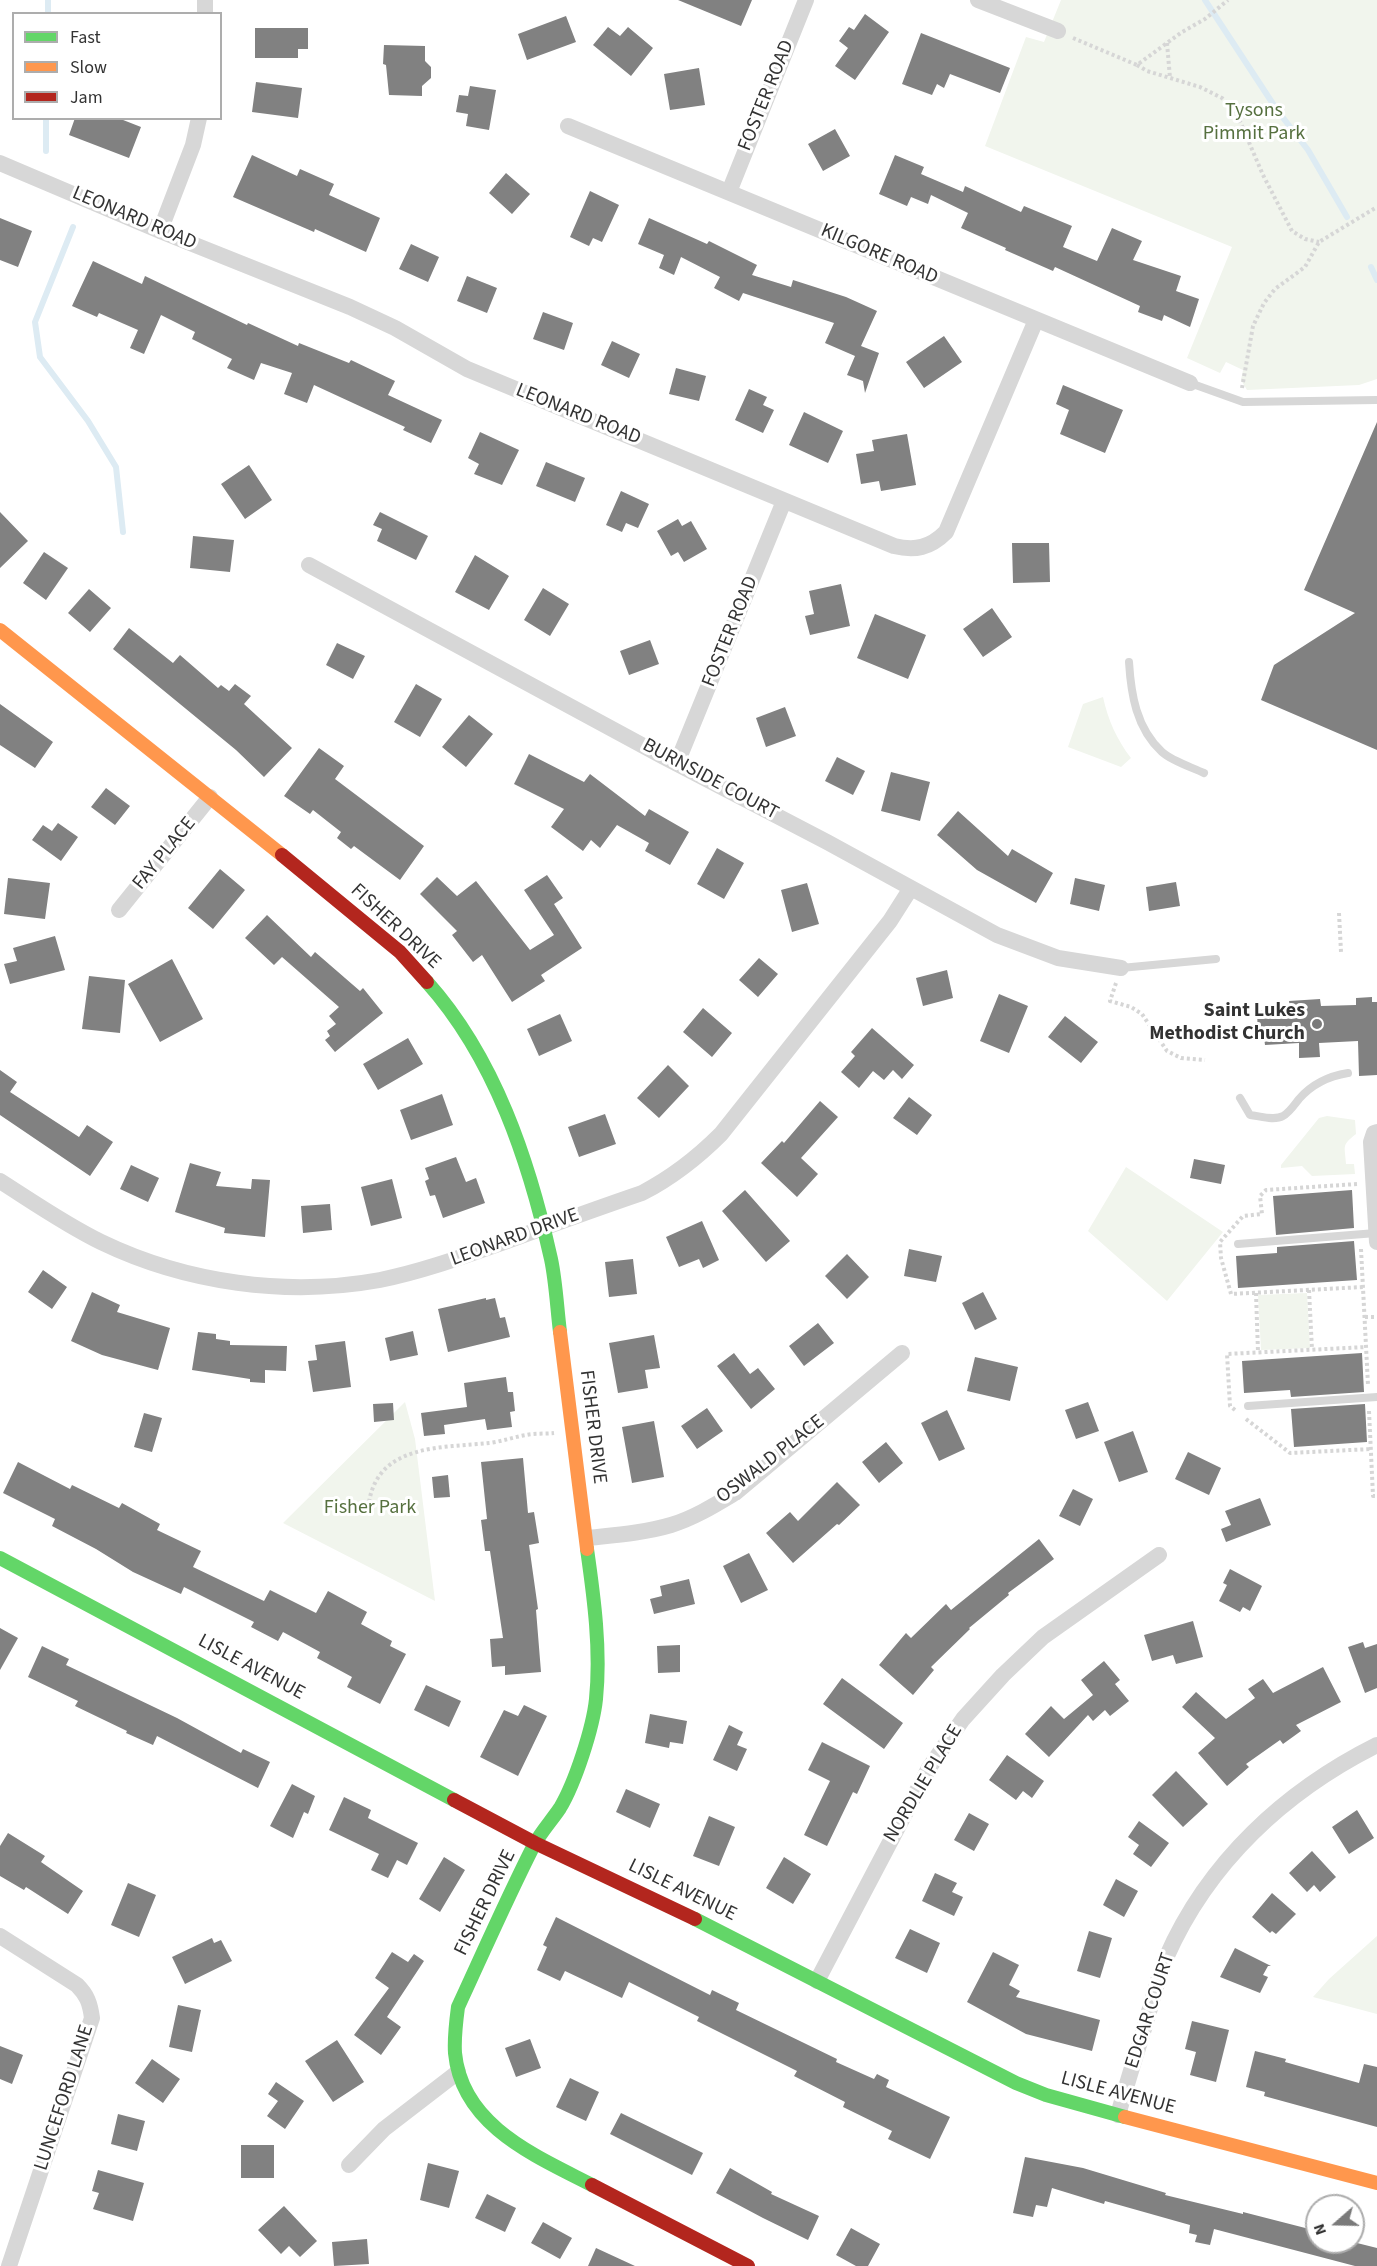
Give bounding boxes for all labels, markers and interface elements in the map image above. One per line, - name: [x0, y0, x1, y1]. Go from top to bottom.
- legend: [12, 12, 222, 120]
- text: Fast: [70, 25, 101, 50]
- street label: FOSTER ROAD: [734, 37, 800, 155]
- text: Slow: [70, 55, 107, 80]
- text: Jam: [70, 85, 103, 110]
- park label: Tysons Pimmit Park: [1203, 100, 1305, 147]
- street label: LEONARD ROAD: [68, 182, 200, 256]
- street label: KILGORE ROAD: [817, 219, 941, 291]
- street label: LEONARD ROAD: [512, 379, 644, 451]
- street label: FOSTER ROAD: [698, 573, 764, 691]
- street label: BURNSIDE COURT: [638, 734, 782, 826]
- street label: FAY PLACE: [128, 813, 202, 895]
- street label: FISHER DRIVE: [345, 879, 445, 975]
- place label: Saint Lukes Methodist Church: [1149, 1000, 1305, 1047]
- marker: Saint Lukes Methodist Church: [1310, 1017, 1324, 1031]
- street label: LEONARD DRIVE: [448, 1204, 582, 1272]
- street label: FISHER DRIVE: [573, 1369, 611, 1485]
- street label: OSWALD PLACE: [712, 1410, 830, 1510]
- park label: Fisher Park: [324, 1497, 416, 1521]
- street label: LISLE AVENUE: [193, 1630, 309, 1706]
- street label: NORDLIE PLACE: [879, 1721, 969, 1847]
- street label: FISHER DRIVE: [450, 1846, 522, 1960]
- street label: LISLE AVENUE: [624, 1854, 740, 1928]
- street label: EDGAR COURT: [1121, 1950, 1181, 2072]
- street label: LUNCEFORD LANE: [30, 2022, 100, 2174]
- street label: LISLE AVENUE: [1058, 2067, 1178, 2121]
- north arrow: [1305, 2194, 1365, 2254]
- text: N: [1308, 2221, 1332, 2238]

